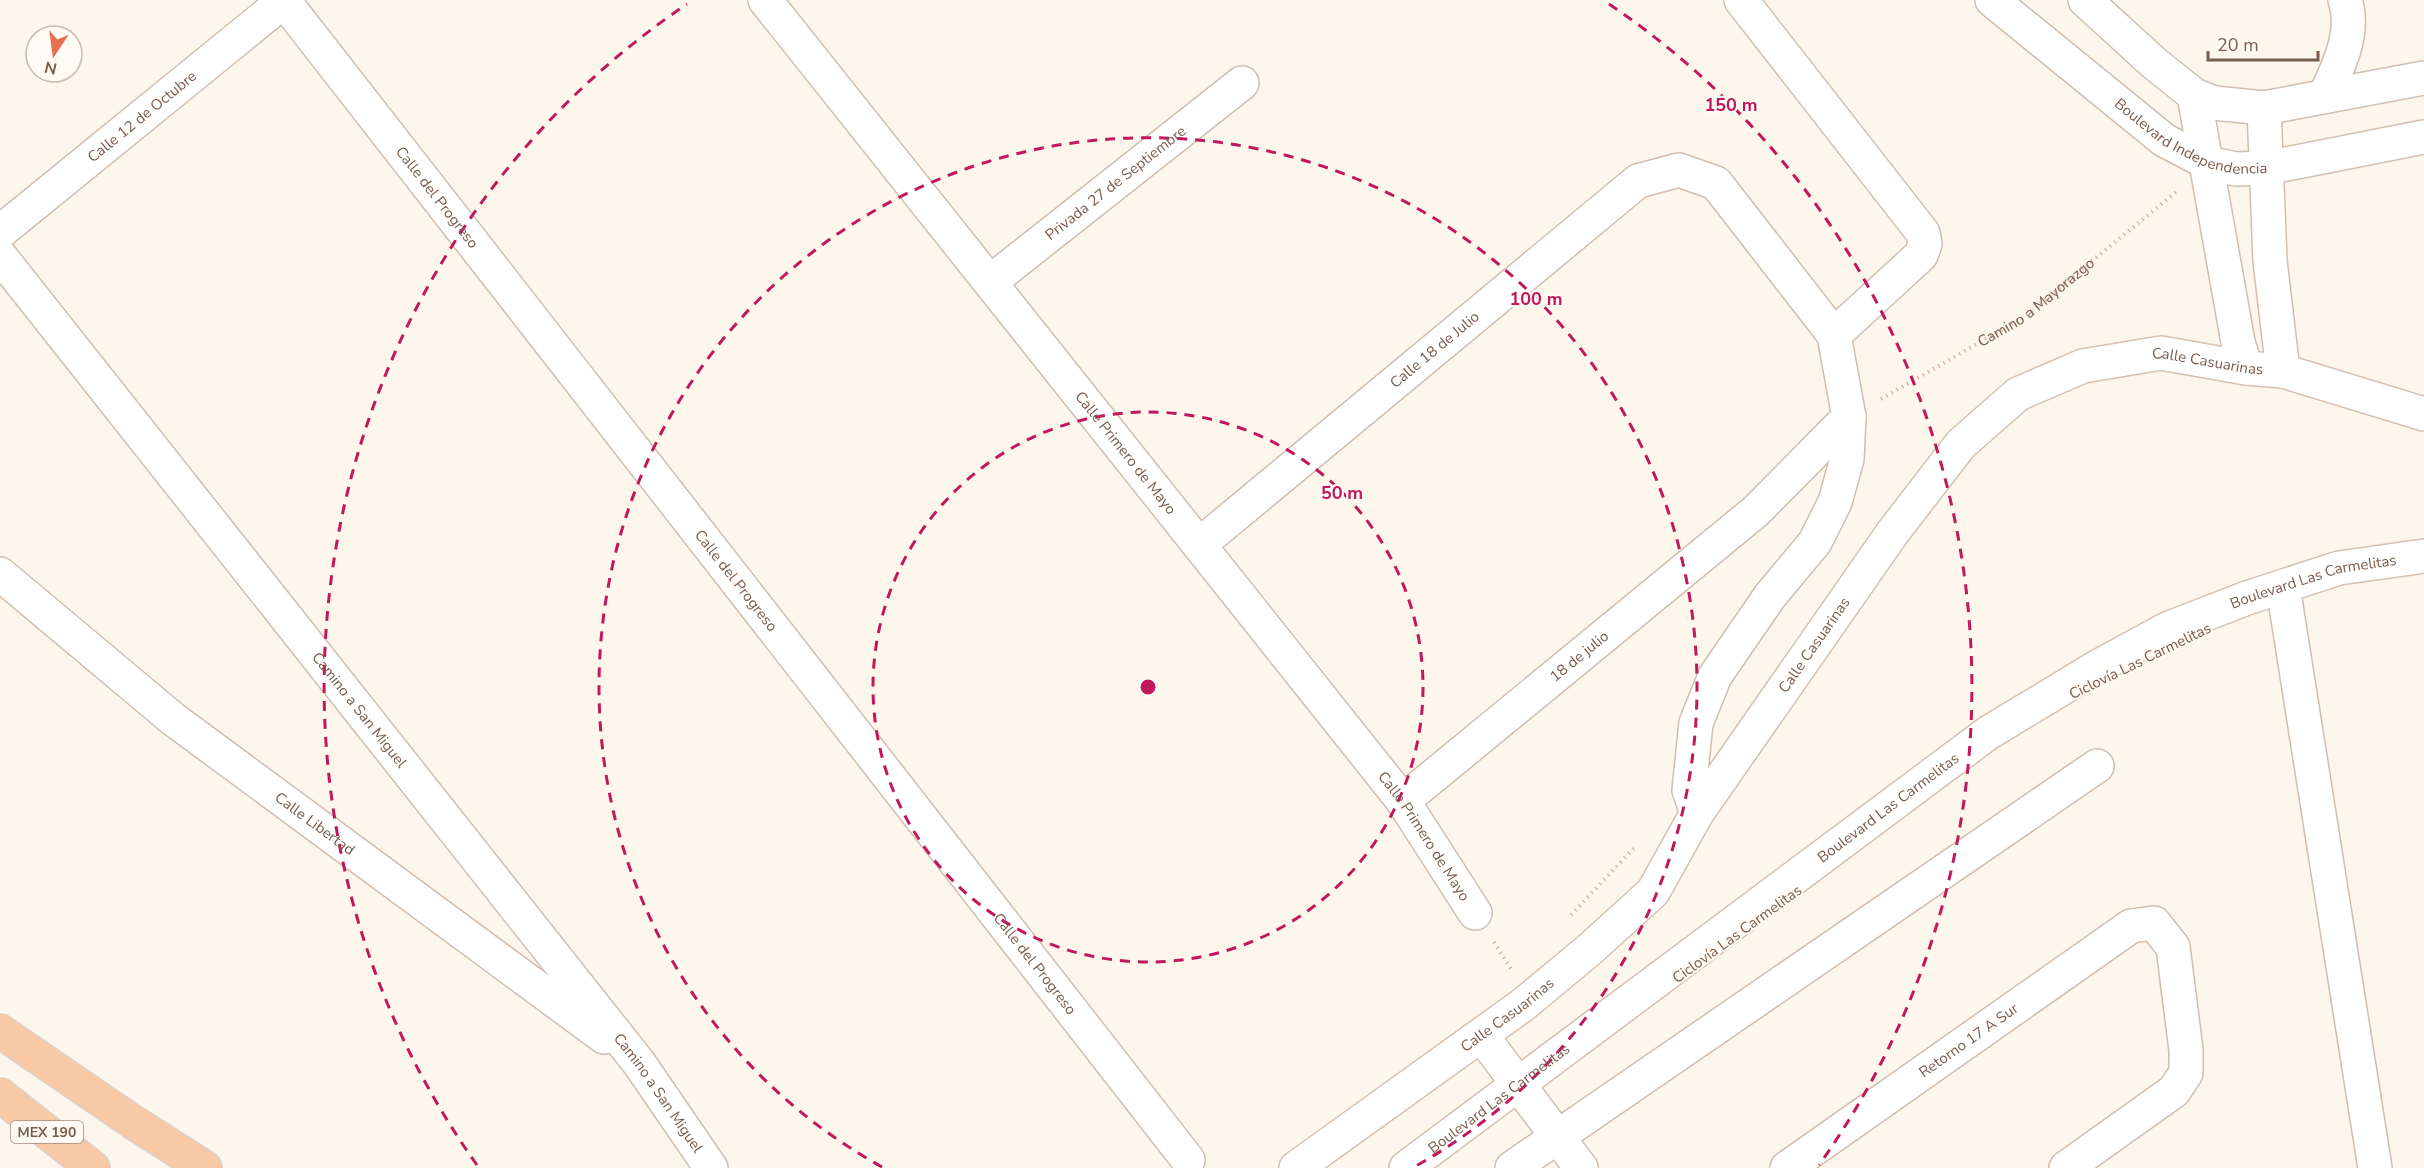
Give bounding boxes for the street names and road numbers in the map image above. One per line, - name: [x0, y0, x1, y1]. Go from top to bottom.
- street label: Calle 12 de Octubre: [83, 66, 201, 167]
- street label: Boulevard Independencia: [2110, 94, 2268, 179]
- street label: Privada 27 de Septiembre: [1041, 121, 1190, 245]
- street label: Calle del Progreso: [391, 142, 483, 252]
- street label: Camino a Mayorazgo: [1974, 253, 2099, 352]
- street label: Calle 18 de Julio: [1386, 307, 1483, 393]
- street label: Calle Casuarinas: [2151, 343, 2264, 379]
- street label: Calle Primero de Mayo: [1070, 387, 1181, 519]
- street label: Calle del Progreso: [690, 525, 782, 636]
- street label: Boulevard Las Carmelitas: [2227, 550, 2398, 614]
- street label: Calle Casuarinas: [1774, 593, 1855, 697]
- street label: Ciclovía Las Carmelitas: [2066, 618, 2214, 704]
- street label: 18 de julio: [1545, 626, 1613, 686]
- street label: Camino a San Miguel: [307, 648, 412, 772]
- street label: Boulevard Las Carmelitas: [1813, 748, 1963, 867]
- street label: Calle Primero de Mayo: [1373, 767, 1475, 905]
- street label: Calle Libertad: [271, 788, 359, 860]
- street label: Ciclovía Las Carmelitas: [1668, 880, 1806, 988]
- street label: Calle del Progreso: [989, 909, 1081, 1019]
- street label: Calle Casuarinas: [1456, 973, 1558, 1057]
- street label: Retorno 17 A Sur: [1915, 998, 2023, 1082]
- street label: Camino a San Miguel: [609, 1029, 708, 1157]
- street label: Boulevard Las Carmelitas: [1424, 1039, 1574, 1158]
- road number: MEX 190: [11, 1121, 83, 1143]

